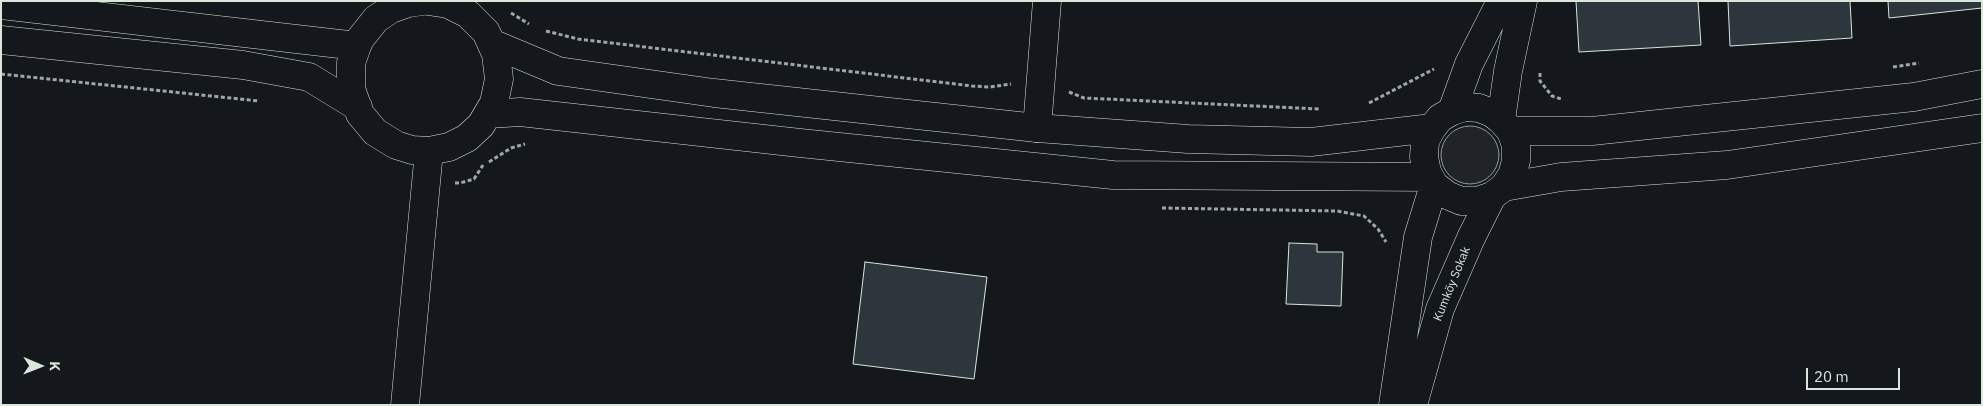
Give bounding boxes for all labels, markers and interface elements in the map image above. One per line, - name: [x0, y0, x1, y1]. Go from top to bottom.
- street label: Kumköy Sokak: [1431, 245, 1473, 323]
- north arrow: [15, 341, 65, 391]
- scale bar: [1808, 358, 1902, 390]
- text: K: [46, 361, 64, 371]
- text: 20 m: [1814, 367, 1849, 386]

